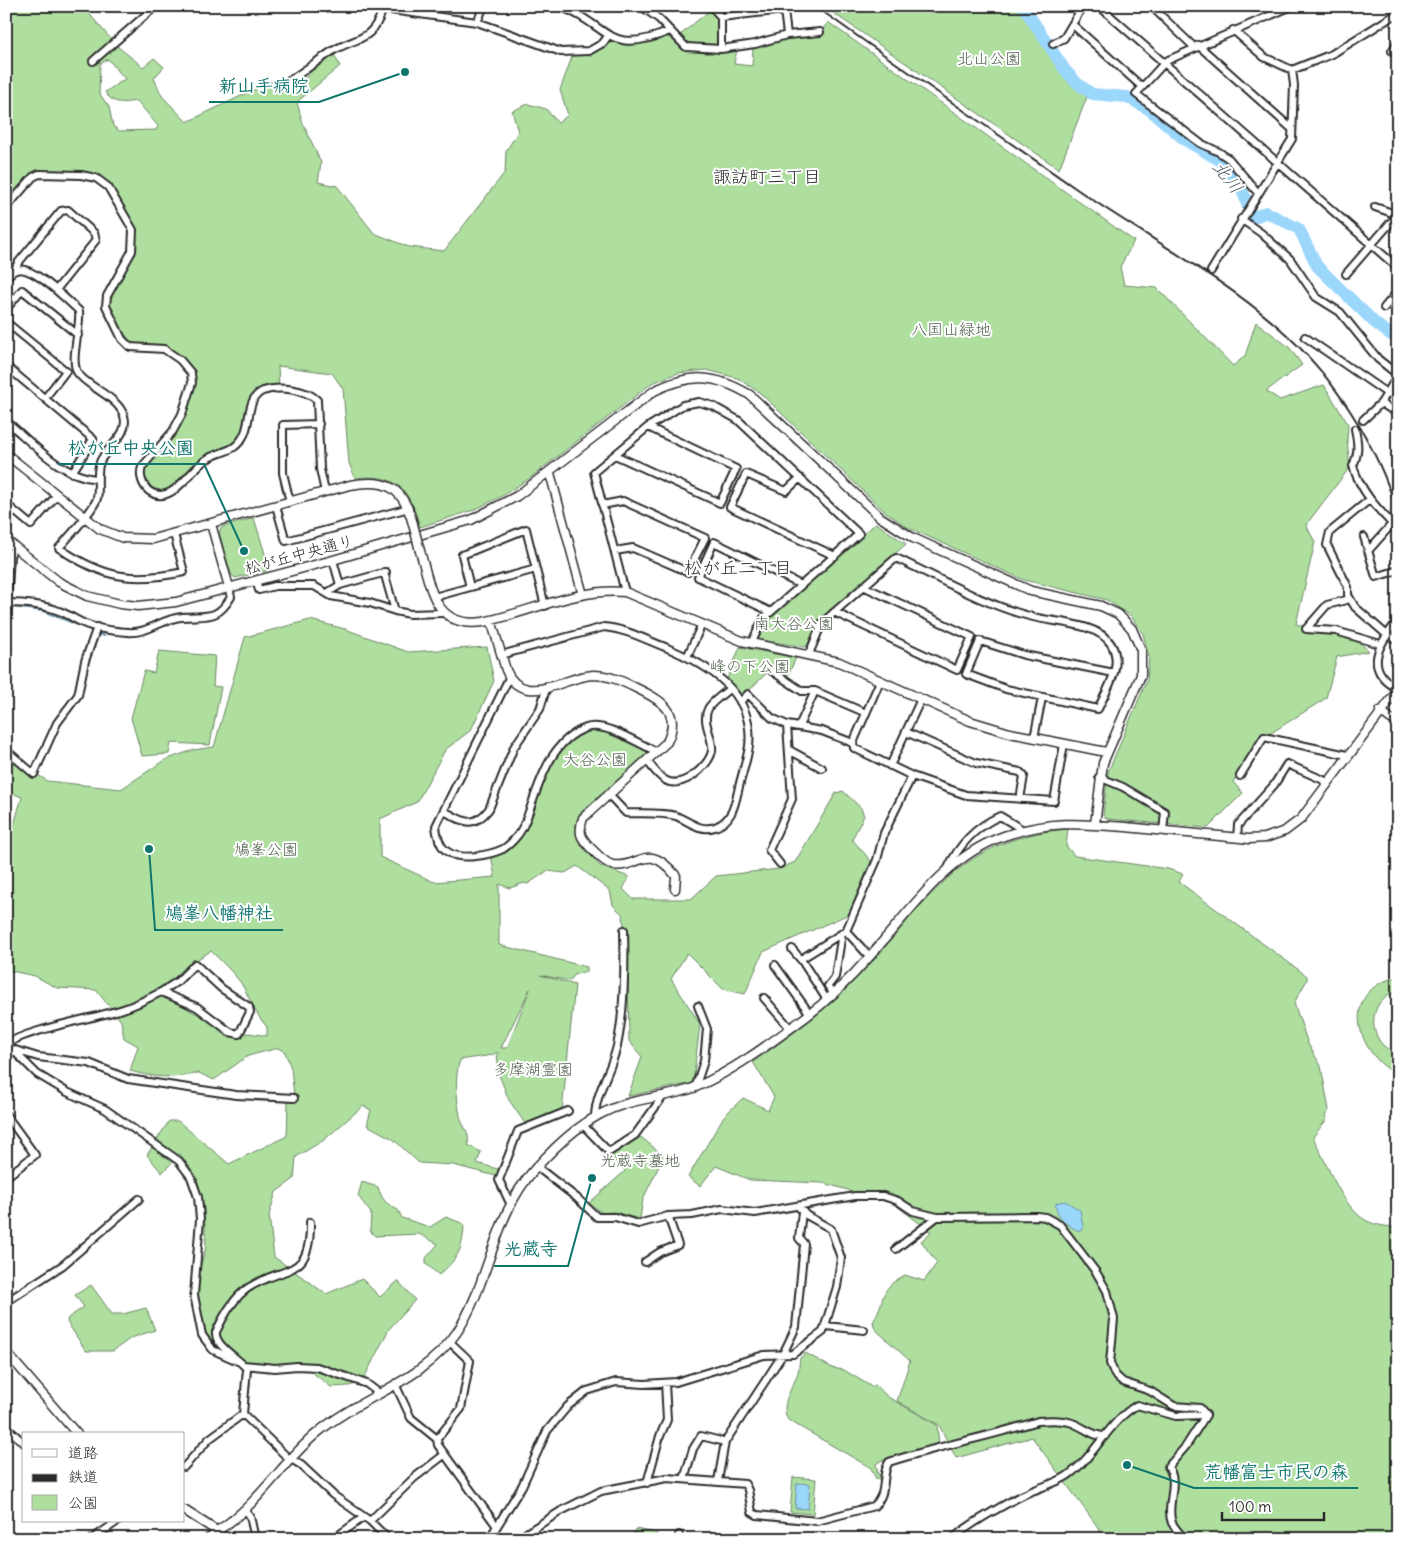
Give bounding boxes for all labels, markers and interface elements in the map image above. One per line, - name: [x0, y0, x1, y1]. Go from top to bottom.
- park label: 北山公園: [957, 48, 1021, 68]
- callout: 新山手病院: [209, 69, 319, 102]
- text: 新山手病院: [219, 74, 309, 97]
- water label: 北川: [1208, 156, 1248, 198]
- district label: 諏訪町三丁目: [713, 165, 821, 188]
- park label: 八国山緑地: [911, 319, 991, 339]
- callout: 松が丘中央公園: [58, 431, 204, 464]
- text: 松が丘中央公園: [68, 436, 194, 459]
- street label: 松が丘中央通り: [242, 530, 356, 578]
- district label: 松が丘二丁目: [684, 556, 792, 579]
- park label: 南大谷公園: [754, 613, 834, 633]
- park label: 峰の下公園: [710, 656, 790, 676]
- park label: 大谷公園: [563, 749, 627, 769]
- park label: 鳩峯公園: [234, 839, 298, 859]
- callout: 鳩峯八幡神社: [155, 897, 283, 930]
- text: 鳩峯八幡神社: [165, 901, 273, 924]
- park label: 多摩湖霊園: [493, 1059, 573, 1079]
- park label: 光蔵寺墓地: [600, 1150, 680, 1170]
- callout: 光蔵寺: [494, 1233, 568, 1266]
- text: 光蔵寺: [504, 1237, 558, 1260]
- legend: [22, 1432, 185, 1522]
- text: 道路: [68, 1443, 98, 1462]
- callout: 荒幡富士市民の森: [1194, 1455, 1358, 1488]
- text: 荒幡富士市民の森: [1204, 1460, 1348, 1483]
- text: 鉄道: [68, 1467, 98, 1486]
- scale bar: [1222, 1490, 1324, 1522]
- text: 公園: [68, 1493, 98, 1512]
- text: 100 m: [1229, 1497, 1271, 1516]

